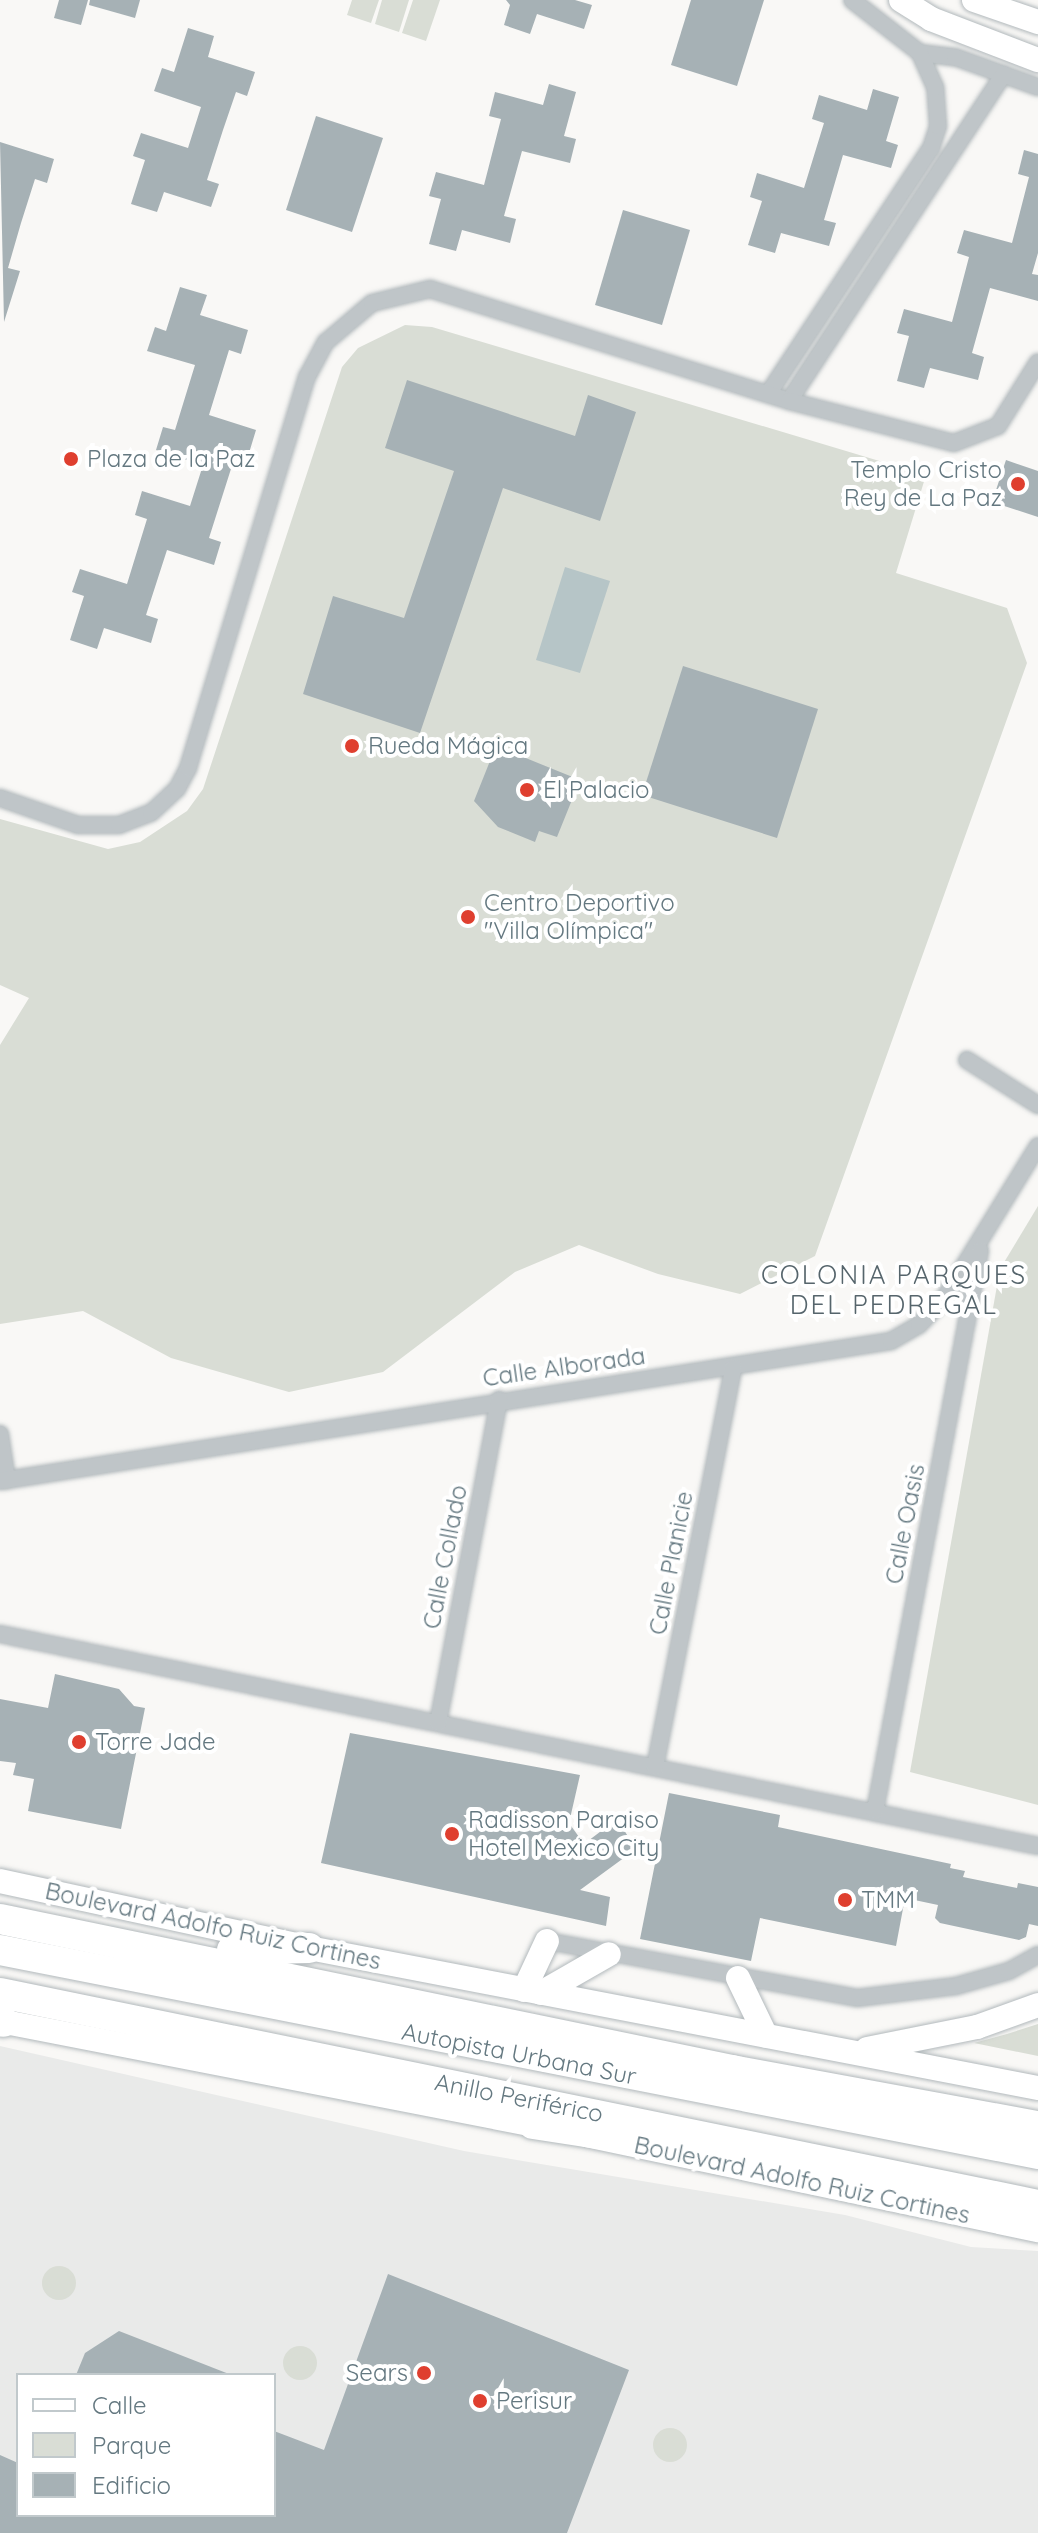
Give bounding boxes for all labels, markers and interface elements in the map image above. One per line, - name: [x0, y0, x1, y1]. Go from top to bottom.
- place label: Plaza de la Paz: [87, 445, 255, 473]
- marker: Plaza de la Paz: [62, 450, 80, 468]
- place label: Templo Cristo Rey de La Paz: [844, 456, 1002, 512]
- marker: Templo Cristo Rey de La Paz: [1009, 475, 1027, 493]
- place label: Rueda Mágica: [368, 732, 528, 760]
- marker: Rueda Mágica: [343, 737, 361, 755]
- place label: El Palacio: [543, 776, 650, 804]
- marker: El Palacio: [518, 781, 536, 799]
- place label: Centro Deportivo "Villa Olímpica": [484, 889, 675, 945]
- marker: Centro Deportivo "Villa Olímpica": [459, 908, 477, 926]
- district label: COLONIA PARQUES DEL PEDREGAL: [761, 1259, 1027, 1320]
- street label: Calle Alborada: [481, 1341, 647, 1393]
- street label: Calle Oasis: [879, 1462, 931, 1586]
- street label: Calle Collado: [417, 1483, 473, 1631]
- street label: Calle Planicie: [643, 1489, 699, 1637]
- place label: Torre Jade: [95, 1728, 216, 1756]
- marker: Torre Jade: [70, 1733, 88, 1751]
- place label: Radisson Paraiso Hotel Mexico City: [468, 1806, 659, 1862]
- marker: Radisson Paraiso Hotel Mexico City: [443, 1825, 461, 1843]
- street label: Boulevard Adolfo Ruiz Cortines: [43, 1876, 383, 1976]
- place label: TMM: [861, 1886, 915, 1914]
- marker: TMM: [836, 1891, 854, 1909]
- street label: Autopista Urbana Sur: [399, 2017, 639, 2091]
- street label: Anillo Periférico: [432, 2068, 606, 2128]
- street label: Boulevard Adolfo Ruiz Cortines: [632, 2130, 972, 2230]
- place label: Sears: [346, 2359, 408, 2387]
- marker: Sears: [415, 2364, 433, 2382]
- legend: [16, 2373, 276, 2517]
- place label: Perisur: [496, 2387, 572, 2415]
- text: Calle: [92, 2390, 147, 2420]
- marker: Perisur: [471, 2392, 489, 2410]
- text: Parque: [92, 2430, 171, 2460]
- text: Edificio: [92, 2470, 171, 2500]

